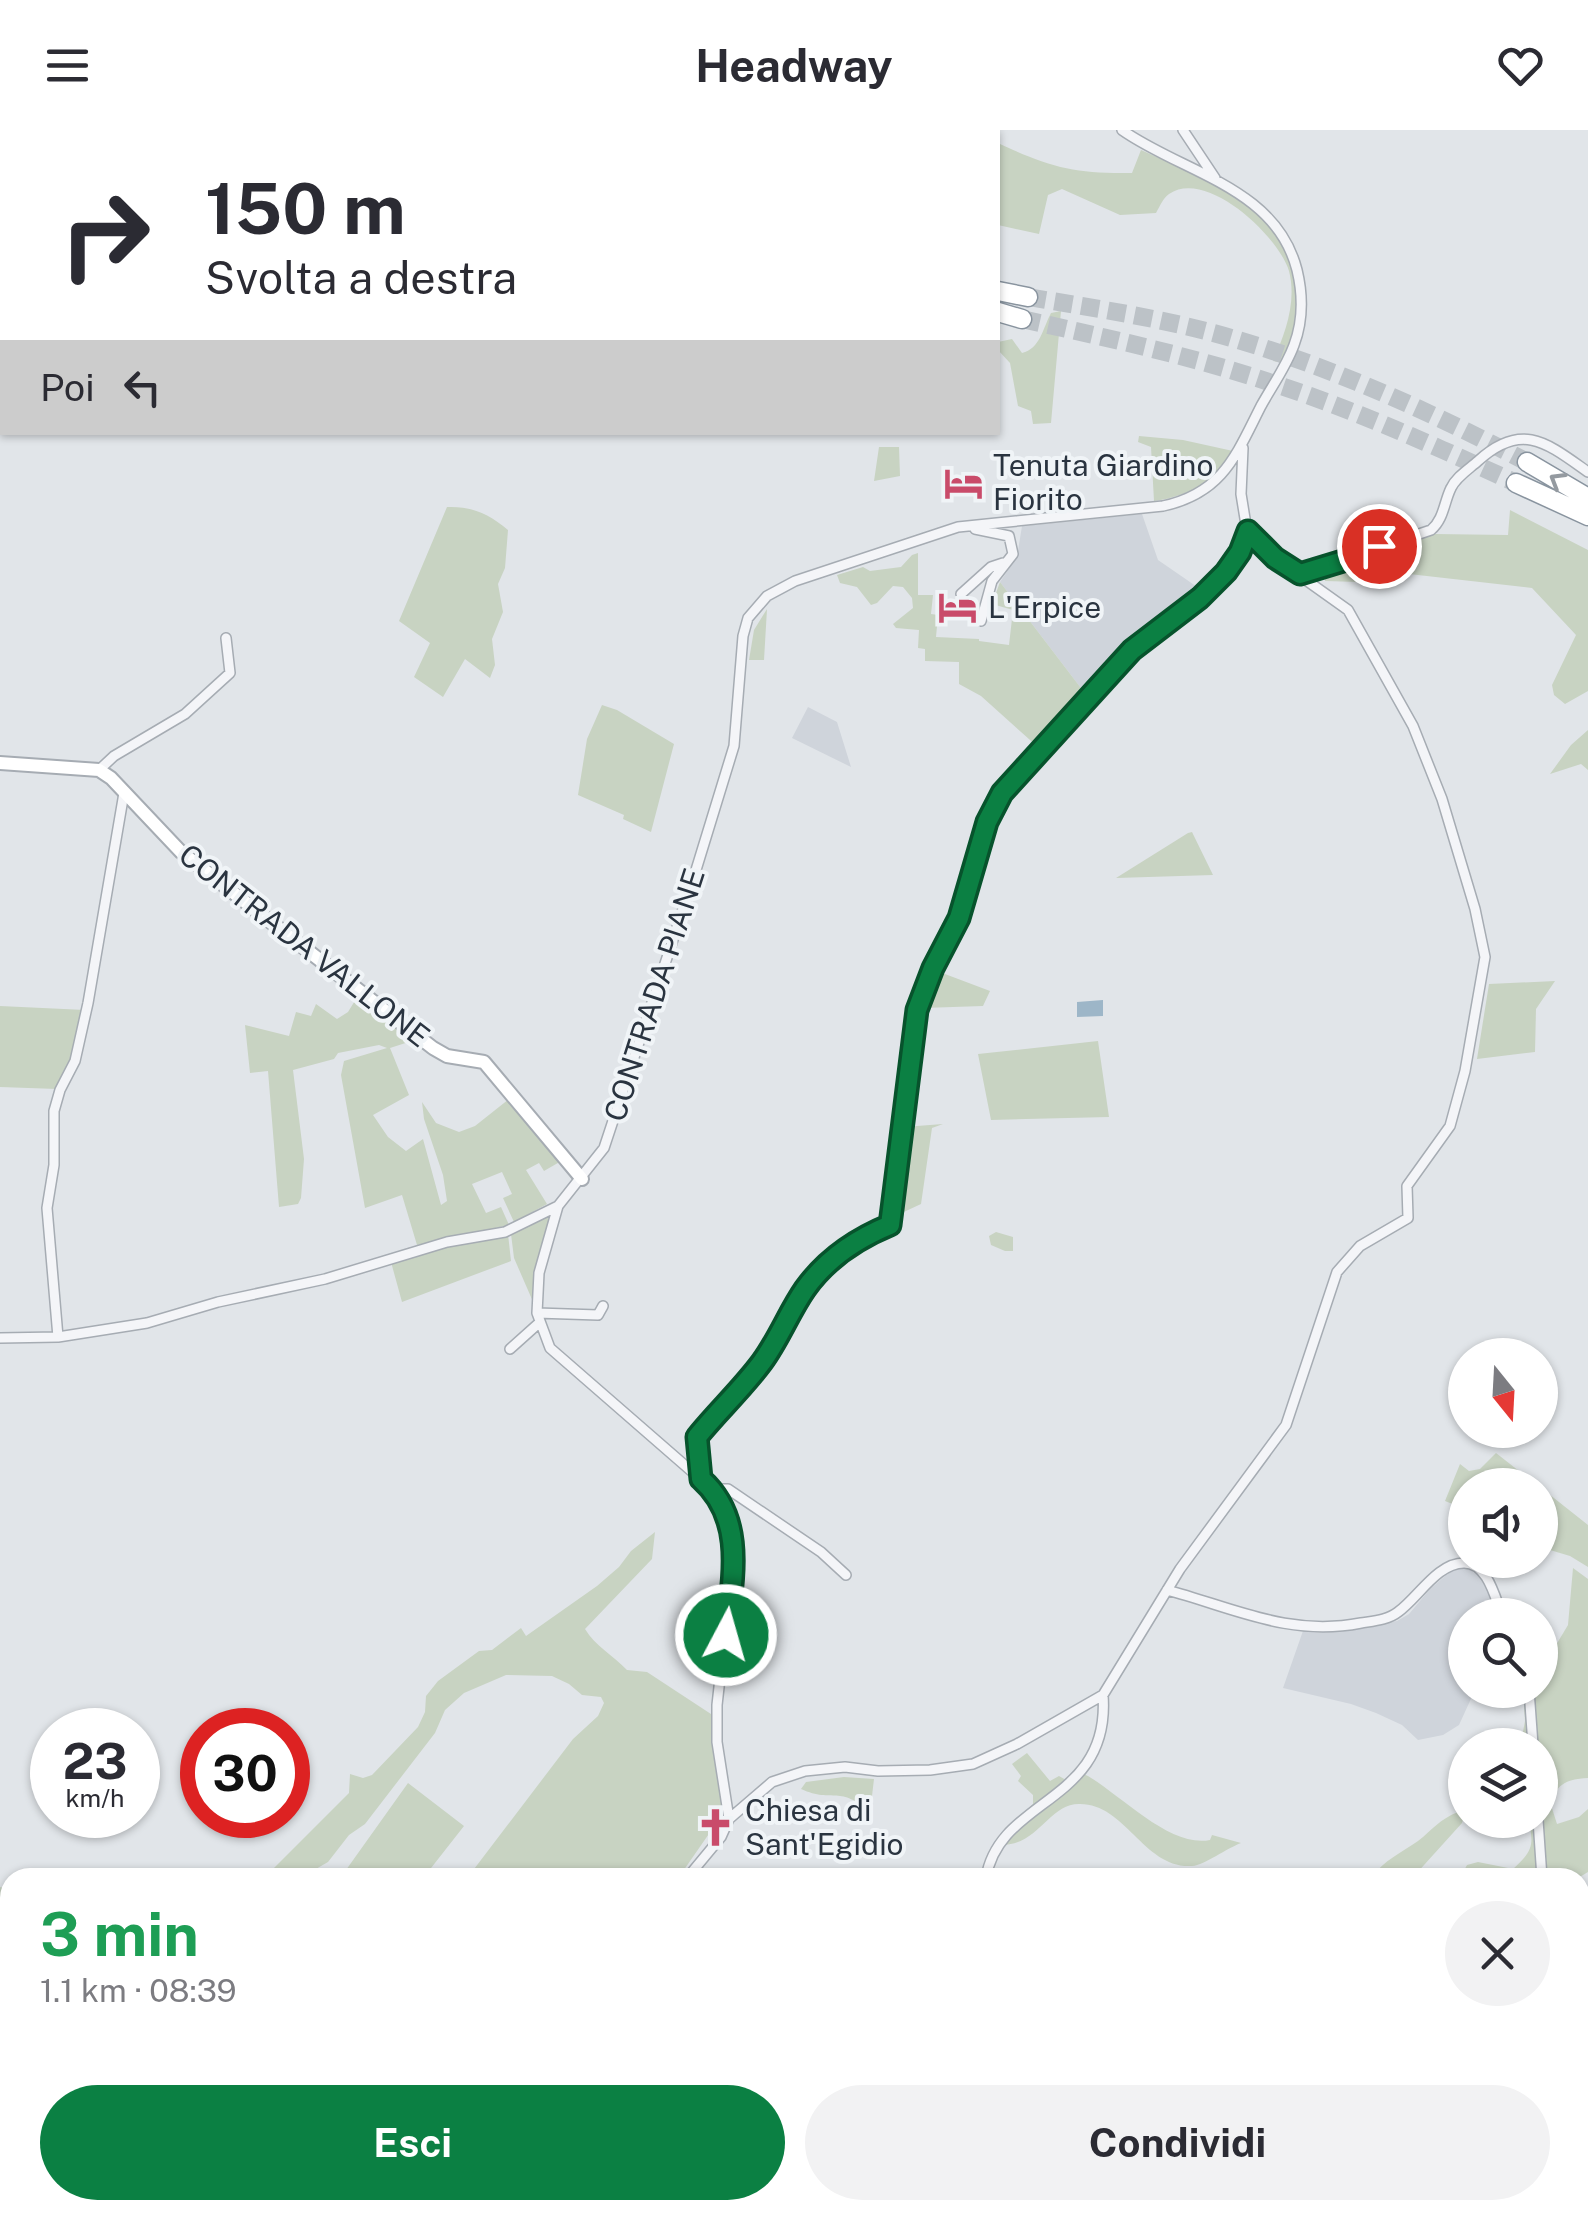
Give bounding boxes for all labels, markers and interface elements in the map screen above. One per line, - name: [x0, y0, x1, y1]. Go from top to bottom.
- icon: menu: [40, 38, 95, 93]
- icon: heart: [1493, 38, 1548, 93]
- text: Headway: [695, 39, 893, 92]
- text: 150 m: [205, 167, 406, 250]
- icon: right: [40, 170, 170, 300]
- text: Svolta a destra: [205, 251, 517, 304]
- icon: left: [115, 360, 170, 415]
- text: Poi: [40, 365, 95, 410]
- place label: Tenuta Giardino Fiorito: [993, 447, 1213, 517]
- hotel icon: Tenuta Giardino Fiorito: [942, 462, 984, 504]
- one-way arrow: [1550, 473, 1568, 492]
- pin: [1337, 504, 1422, 589]
- icon: arrive: [1352, 519, 1407, 574]
- hotel icon: L'Erpice: [937, 587, 979, 629]
- place label: L'Erpice: [988, 589, 1101, 625]
- street label: CONTRADA VALLONE: [172, 836, 437, 1054]
- street label: CONTRADA PIANE: [596, 864, 712, 1126]
- north arrow: [1448, 1338, 1558, 1448]
- map controls: [1448, 1338, 1558, 1838]
- button: sound: [1448, 1468, 1558, 1578]
- position arrow: [674, 1583, 778, 1687]
- button: search: [1448, 1598, 1558, 1708]
- speed limit sign: 30: [180, 1708, 310, 1838]
- button: layers: [1448, 1728, 1558, 1838]
- text: 23: [62, 1731, 128, 1790]
- text: km/h: [66, 1783, 124, 1813]
- place label: Chiesa di Sant'Egidio: [745, 1792, 904, 1862]
- church icon: Chiesa di Sant'Egidio: [694, 1807, 736, 1849]
- text: 3 min: [40, 1899, 199, 1970]
- button: close: [1445, 1901, 1550, 2006]
- text: 1.1 km · 08:39: [40, 1972, 237, 2009]
- button: Esci: [40, 2085, 785, 2200]
- button: Condividi: [805, 2085, 1550, 2200]

